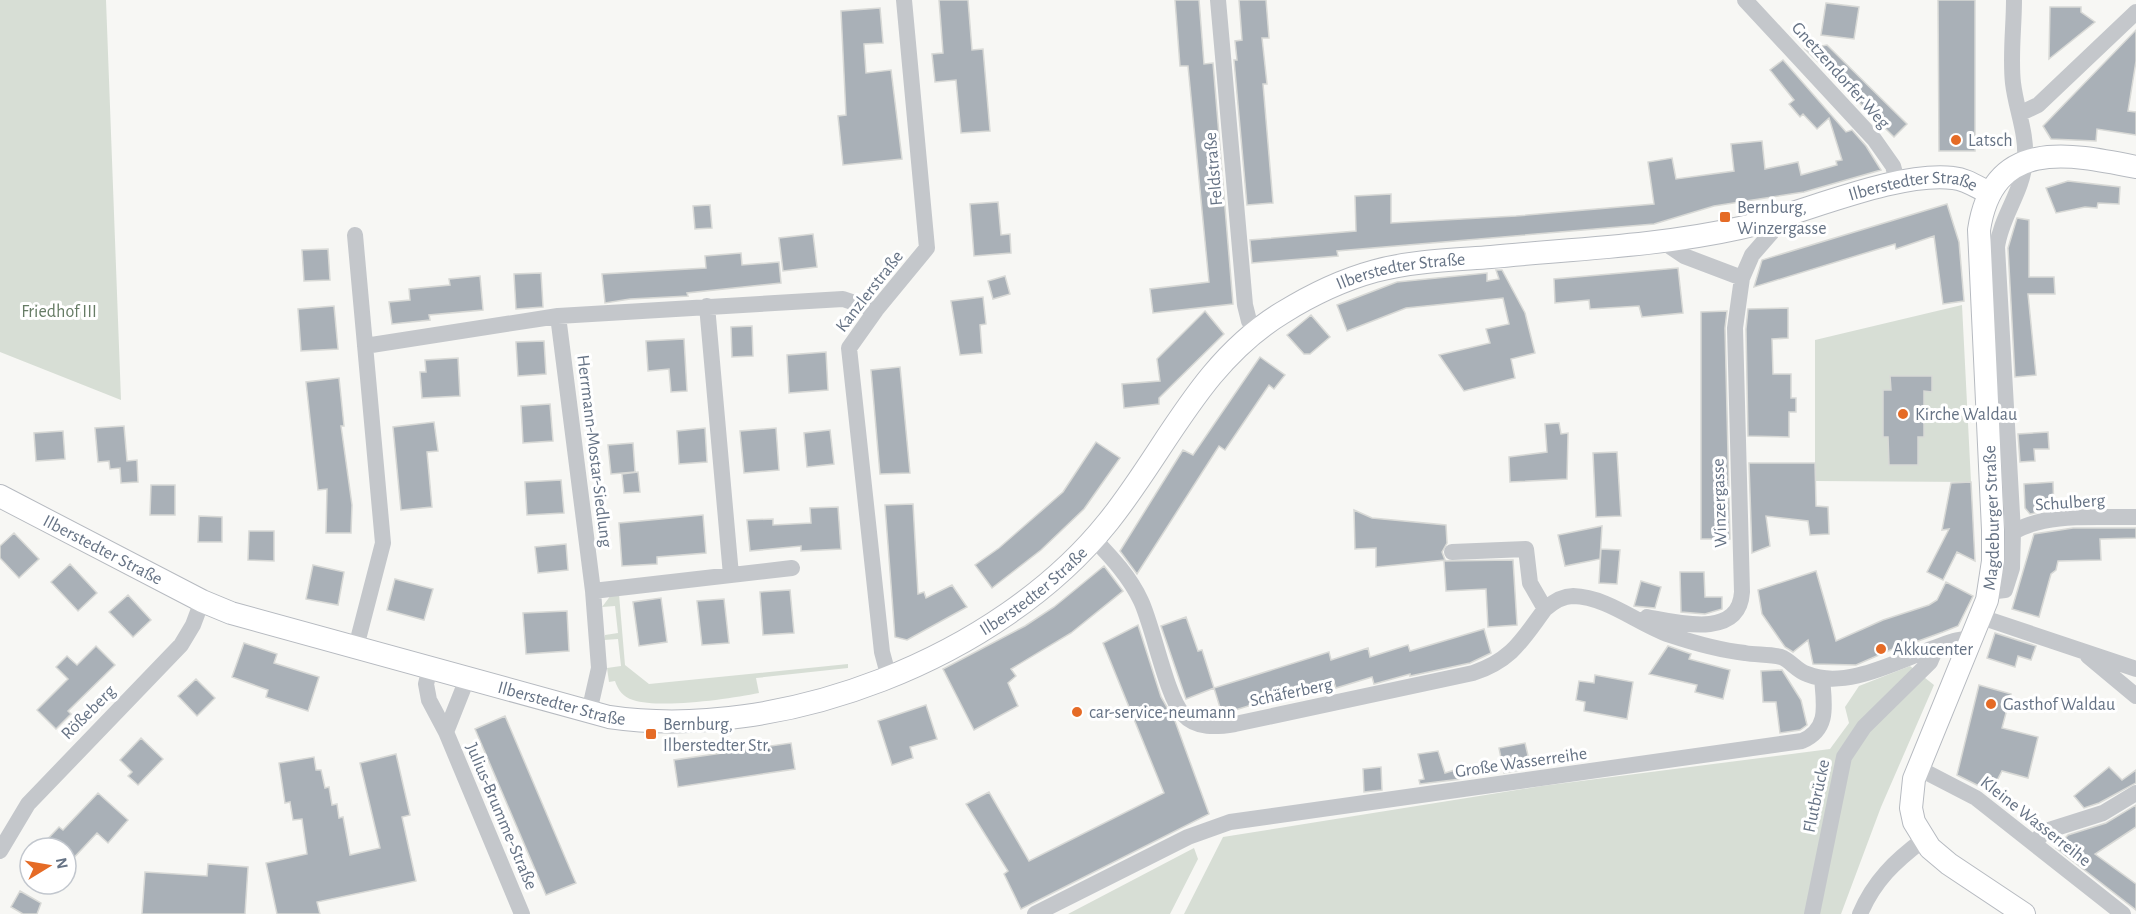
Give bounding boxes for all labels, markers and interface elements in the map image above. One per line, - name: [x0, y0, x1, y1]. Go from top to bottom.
- street label: Gnetzendorfer Weg: [1788, 19, 1893, 133]
- street label: Feldstraße: [1202, 131, 1226, 206]
- place label: Latsch: [1968, 132, 2013, 150]
- marker: Latsch: [1949, 133, 1963, 147]
- street label: Ilberstedter Straße: [1846, 169, 1980, 205]
- place label: Bernburg, Winzergasse: [1737, 199, 1826, 238]
- marker: Bernburg, Winzergasse: [1718, 210, 1732, 224]
- street label: Kanzlerstraße: [833, 248, 907, 336]
- street label: Ilberstedter Straße: [1334, 251, 1466, 294]
- park label: Friedhof III: [21, 303, 97, 321]
- street label: Herrmann-Mostar-Siedlung: [573, 354, 615, 549]
- place label: Kirche Waldau: [1915, 406, 2017, 424]
- marker: Kirche Waldau: [1896, 407, 1910, 421]
- street label: Magdeburger Straße: [1981, 445, 2003, 592]
- street label: Winzergasse: [1709, 458, 1731, 548]
- street label: Schulberg: [2034, 492, 2106, 514]
- street label: Ilberstedter Straße: [40, 512, 165, 589]
- street label: Ilberstedter Straße: [977, 544, 1091, 639]
- place label: Akkucenter: [1893, 641, 1973, 659]
- marker: Akkucenter: [1874, 642, 1888, 656]
- street label: Schäferberg: [1248, 675, 1334, 711]
- street label: Ilberstedter Straße: [496, 679, 626, 729]
- street label: Rößeberg: [58, 682, 119, 743]
- place label: Gasthof Waldau: [2003, 696, 2115, 714]
- marker: Gasthof Waldau: [1984, 697, 1998, 711]
- place label: car-service-neumann: [1089, 704, 1236, 722]
- marker: car-service-neumann: [1070, 705, 1084, 719]
- place label: Bernburg, Ilberstedter Str.: [663, 716, 771, 755]
- marker: Bernburg, Ilberstedter Str.: [644, 727, 658, 741]
- street label: Julius-Brumme-Straße: [462, 740, 540, 892]
- street label: Große Wasserreihe: [1454, 745, 1588, 781]
- street label: Flutbrücke: [1800, 758, 1834, 834]
- street label: Kleine Wasserreihe: [1977, 773, 2094, 870]
- north arrow: [18, 836, 78, 896]
- text: N: [53, 856, 71, 870]

